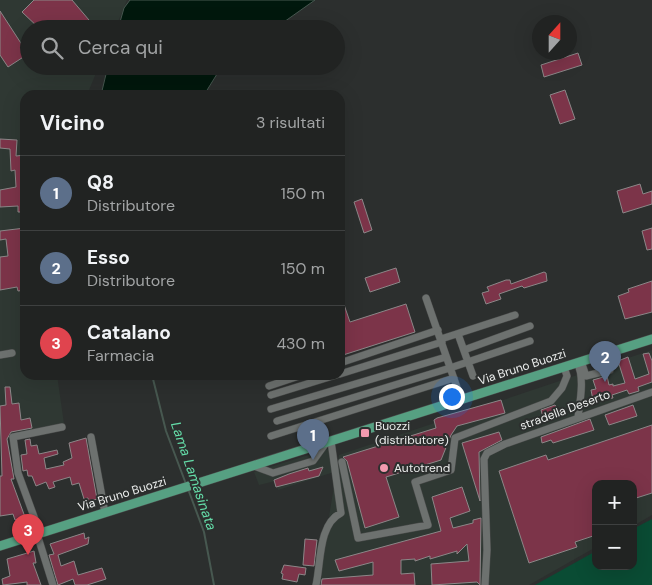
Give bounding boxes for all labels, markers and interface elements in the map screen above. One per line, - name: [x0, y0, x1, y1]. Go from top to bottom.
- north arrow: [532, 15, 577, 60]
- search box: [20, 20, 345, 75]
- icon: search: [38, 34, 66, 62]
- text: Cerca qui: [78, 35, 163, 60]
- text: Vicino: [40, 109, 105, 137]
- text: 3 risultati: [256, 112, 325, 133]
- text: Q8: [87, 170, 114, 195]
- text: 1: [53, 183, 59, 204]
- text: 150 m: [281, 183, 325, 204]
- text: Distributore: [87, 195, 175, 216]
- text: Esso: [87, 245, 130, 270]
- text: 2: [51, 258, 61, 279]
- text: 150 m: [281, 258, 325, 279]
- text: Distributore: [87, 270, 175, 291]
- text: Catalano: [87, 320, 171, 345]
- text: 3: [51, 333, 61, 354]
- text: 430 m: [276, 333, 325, 354]
- pin: 2: [589, 341, 621, 382]
- text: Farmacia: [87, 345, 154, 366]
- street label: Via Bruno Buozzi: [476, 345, 568, 389]
- your location: [439, 384, 465, 410]
- street label: stradella Deserto: [518, 386, 612, 434]
- place label: Buozzi (distributore): [375, 418, 449, 448]
- water label: Lama Lamasinata: [167, 419, 221, 533]
- pin: 1: [297, 419, 329, 460]
- marker: Buozzi (distributore): [359, 427, 371, 439]
- place label: Autotrend: [394, 460, 450, 476]
- marker: Autotrend: [378, 462, 390, 474]
- street label: Via Bruno Buozzi: [76, 473, 168, 515]
- map controls: [592, 480, 637, 570]
- button: +: [592, 480, 637, 525]
- pin: 3: [12, 514, 44, 555]
- button: −: [592, 525, 637, 570]

